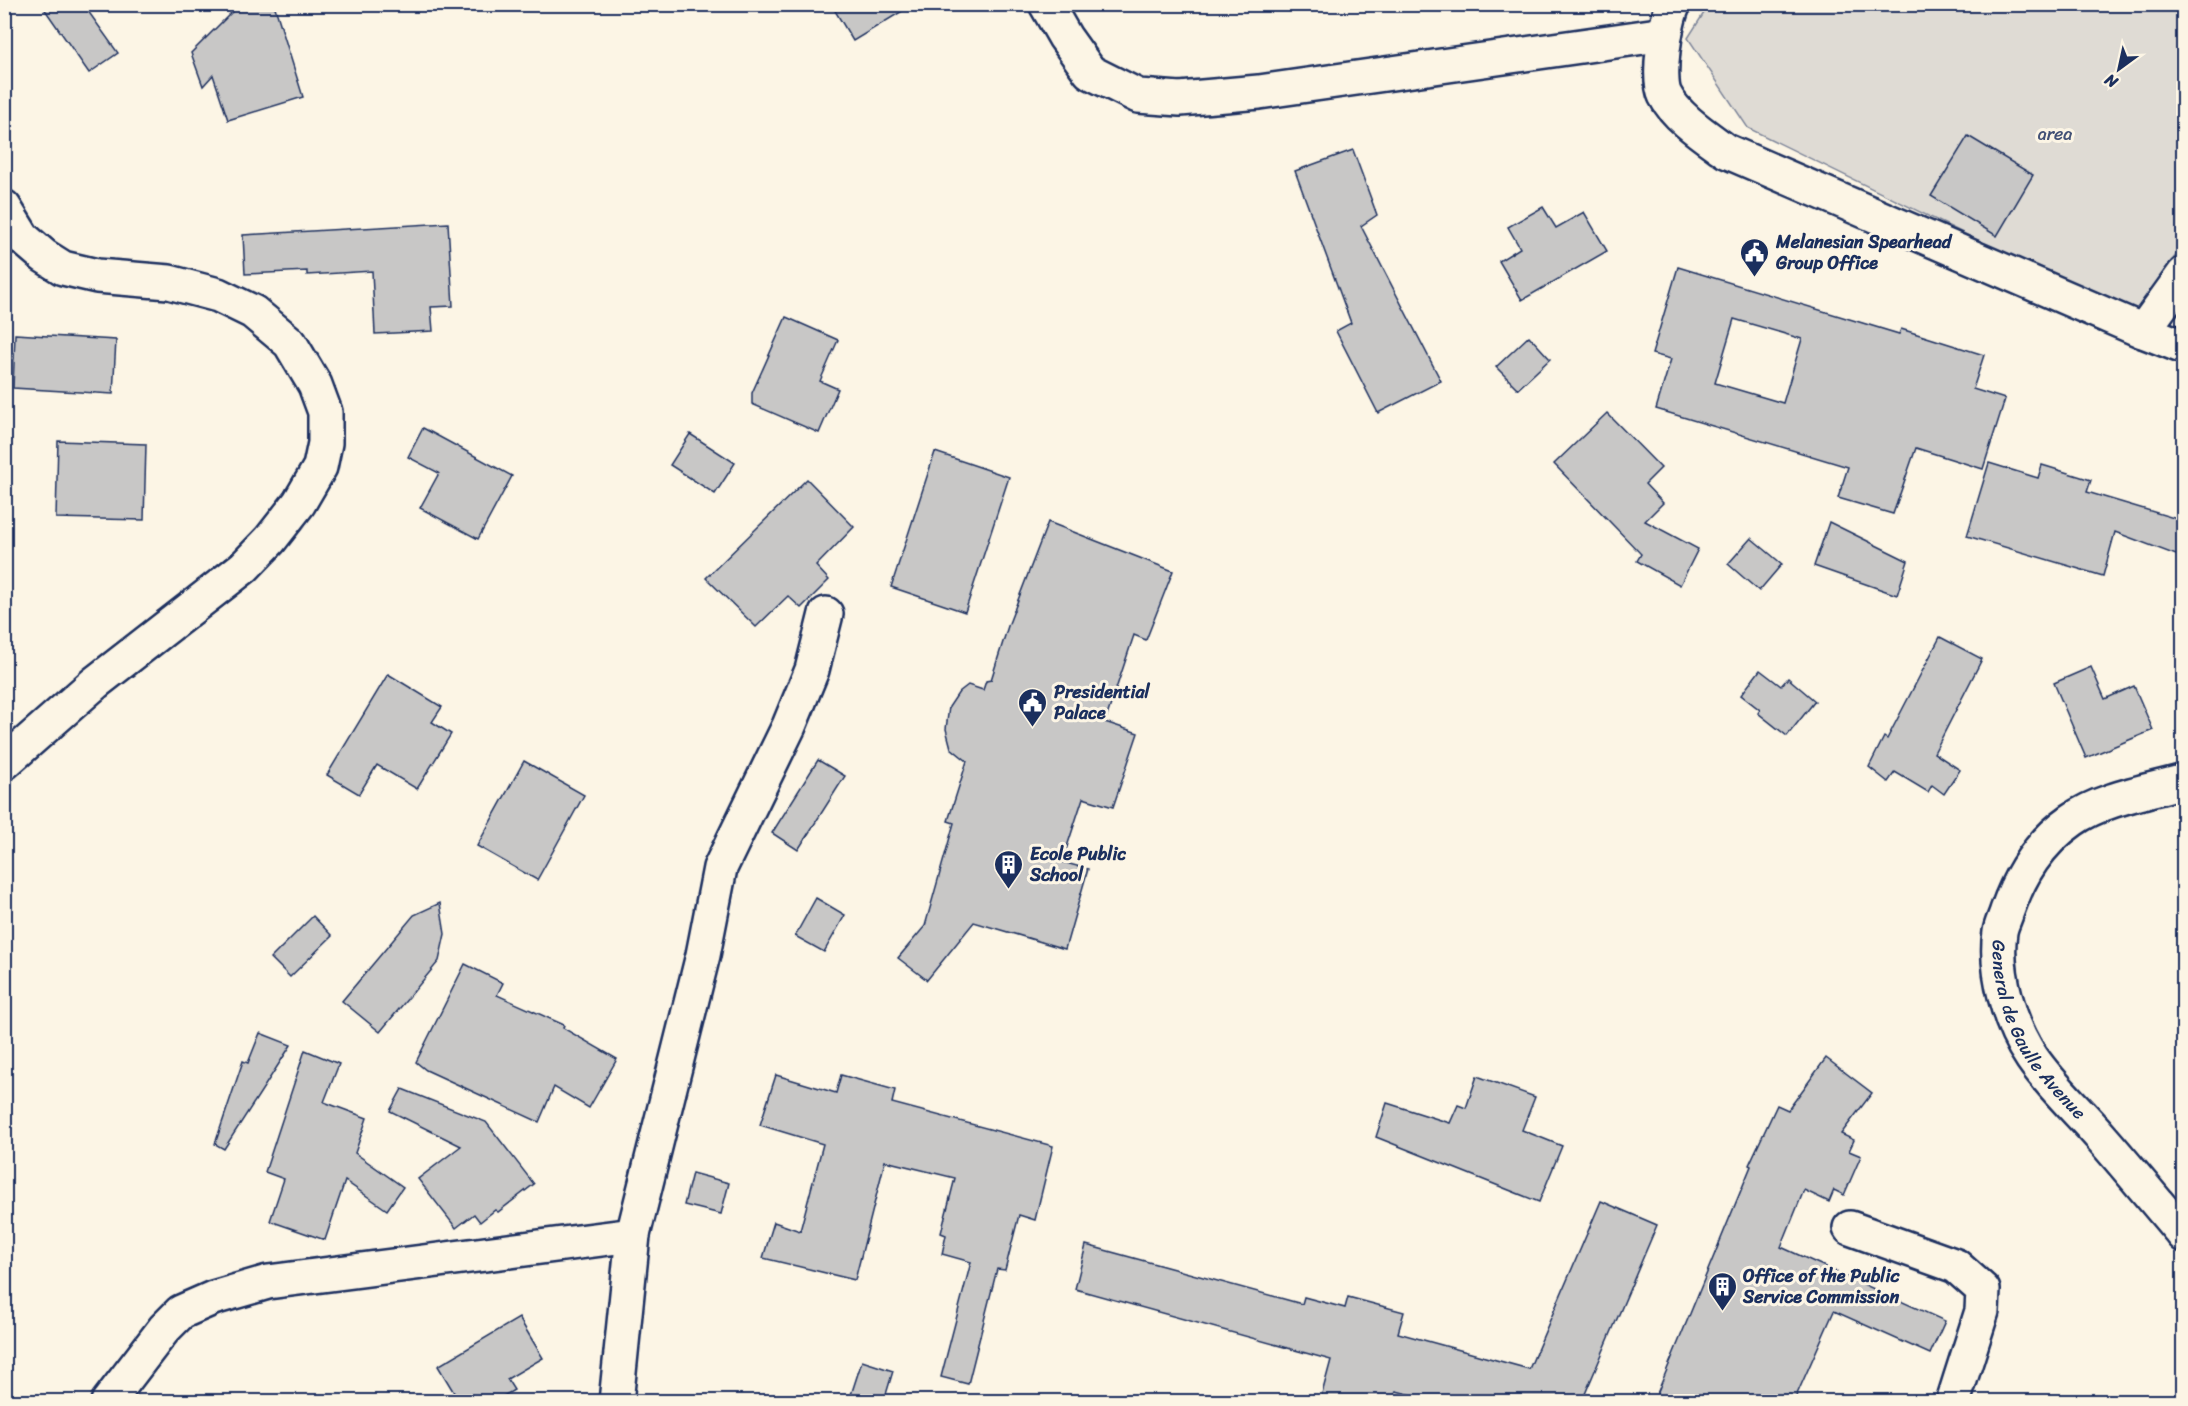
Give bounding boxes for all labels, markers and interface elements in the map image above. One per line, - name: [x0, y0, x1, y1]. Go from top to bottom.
- north arrow: [2089, 39, 2149, 99]
- text: N: [2098, 65, 2124, 97]
- park label: area: [2038, 118, 2072, 150]
- place label: Melanesian Spearhead Group Office: [1775, 226, 1953, 279]
- public building icon: Melanesian Spearhead Group Office: [1739, 236, 1771, 278]
- place label: Presidential Palace: [1054, 676, 1151, 729]
- public building icon: Presidential Palace: [1017, 686, 1049, 728]
- place label: Ecole Public School: [1029, 838, 1126, 891]
- building icon: Ecole Public School: [993, 848, 1025, 890]
- street label: General de Gaulle Avenue: [1983, 940, 2094, 1127]
- place label: Office of the Public Service Commission: [1742, 1260, 1900, 1313]
- building icon: Office of the Public Service Commission: [1706, 1270, 1738, 1312]

